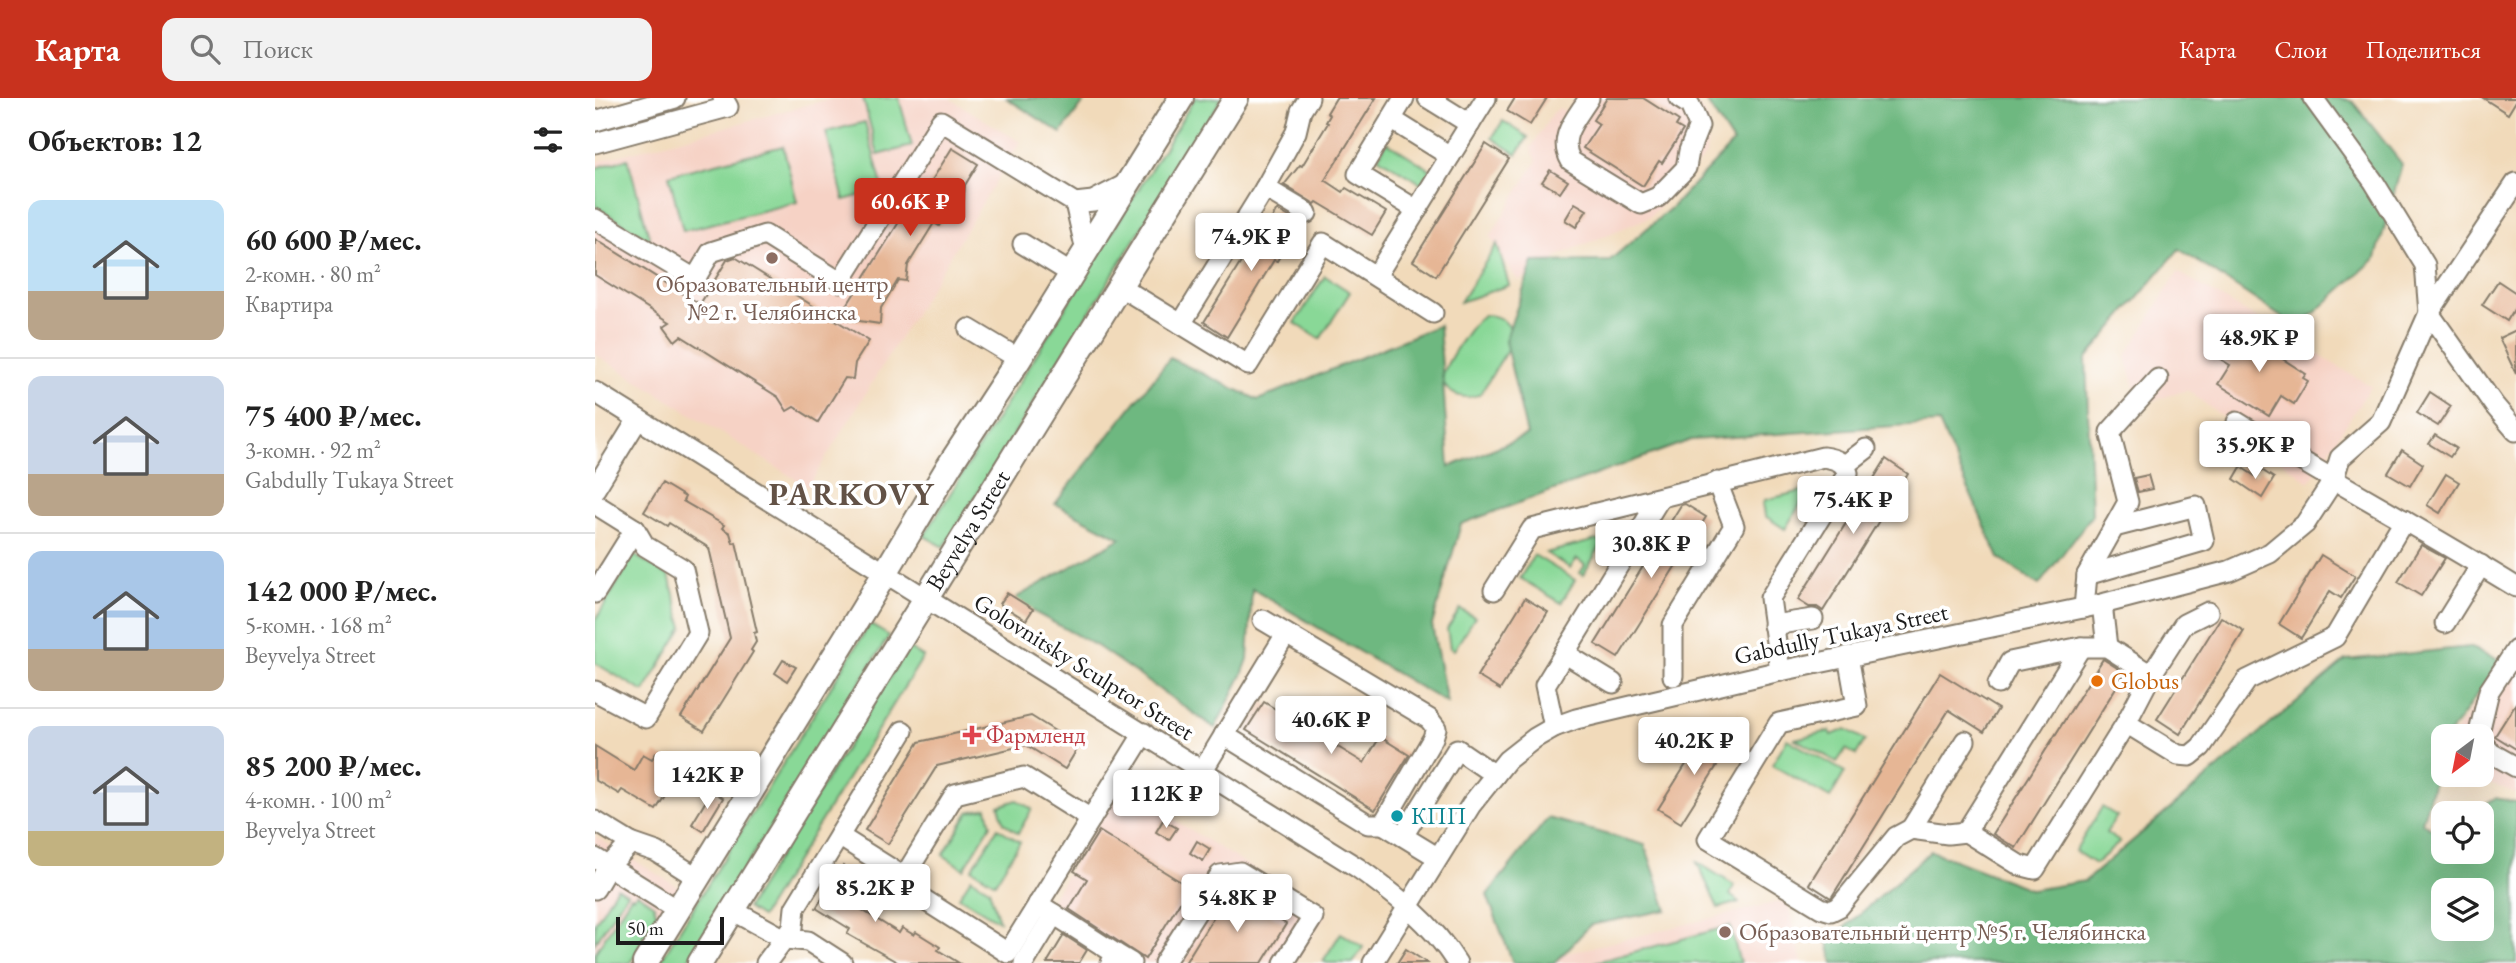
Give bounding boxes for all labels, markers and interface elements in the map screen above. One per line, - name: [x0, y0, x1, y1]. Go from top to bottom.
- search box: [162, 18, 652, 81]
- text: Карта: [35, 28, 120, 71]
- icon: search: [186, 30, 224, 68]
- text: Поиск: [242, 32, 313, 66]
- text: Карта: [2179, 34, 2236, 65]
- text: Слои: [2274, 34, 2328, 65]
- text: Поделиться: [2366, 34, 2481, 65]
- text: Объектов: 12: [28, 121, 202, 160]
- icon: filters: [529, 121, 567, 159]
- pin: 60.6K ₽: [845, 178, 975, 238]
- text: 60.6K ₽: [870, 186, 950, 216]
- pin: 74.9K ₽: [1186, 214, 1316, 273]
- text: 60 600 ₽/мес.: [245, 220, 422, 259]
- text: 74.9K ₽: [1211, 221, 1291, 251]
- icon: home: [84, 228, 168, 312]
- marker: Образовательный центр №2 г. Челябинска: [764, 250, 780, 266]
- text: 2-комн. · 80 m²: [245, 259, 381, 289]
- place label: Образовательный центр №2 г. Челябинска: [656, 268, 889, 327]
- text: Квартира: [245, 289, 333, 319]
- pin: 48.9K ₽: [2194, 314, 2324, 374]
- text: 48.9K ₽: [2219, 322, 2299, 352]
- text: 75 400 ₽/мес.: [245, 396, 422, 435]
- icon: home: [84, 404, 168, 488]
- pin: 35.9K ₽: [2190, 422, 2320, 481]
- text: 35.9K ₽: [2215, 429, 2295, 459]
- text: 3-комн. · 92 m²: [245, 435, 381, 465]
- street label: Beyvelya Street: [919, 464, 1017, 596]
- text: Gabdully Tukaya Street: [245, 465, 454, 495]
- district label: PARKOVY: [768, 473, 936, 515]
- pin: 75.4K ₽: [1788, 476, 1918, 536]
- text: 75.4K ₽: [1813, 484, 1893, 514]
- pin: 30.8K ₽: [1586, 520, 1716, 580]
- text: 30.8K ₽: [1611, 528, 1691, 558]
- text: 142 000 ₽/мес.: [245, 571, 438, 610]
- icon: home: [84, 579, 168, 663]
- street label: Golovnitsky Sculptor Street: [968, 586, 1201, 747]
- street label: Gabdully Tukaya Street: [1731, 596, 1951, 671]
- text: 5-комн. · 168 m²: [245, 610, 392, 640]
- text: Beyvelya Street: [245, 640, 376, 670]
- place label: Globus: [2111, 665, 2179, 696]
- marker: Globus: [2089, 673, 2105, 689]
- pin: 40.6K ₽: [1266, 696, 1396, 756]
- text: 40.6K ₽: [1291, 704, 1371, 734]
- pin: 40.2K ₽: [1629, 718, 1759, 777]
- place label: Фармленд: [986, 719, 1086, 750]
- north arrow: [2431, 724, 2494, 788]
- map controls: [2431, 724, 2494, 941]
- text: 40.2K ₽: [1654, 725, 1734, 755]
- marker: Фармленд: [964, 727, 980, 743]
- text: 85 200 ₽/мес.: [245, 746, 422, 785]
- pin: 142K ₽: [650, 752, 764, 811]
- icon: home: [84, 754, 168, 838]
- text: 142K ₽: [670, 759, 744, 789]
- pin: 112K ₽: [1109, 770, 1223, 830]
- text: 112K ₽: [1129, 778, 1203, 808]
- text: 4-комн. · 100 m²: [245, 785, 392, 815]
- place label: КПП: [1411, 800, 1467, 831]
- button: locate: [2431, 801, 2494, 864]
- marker: КПП: [1389, 808, 1405, 824]
- text: Beyvelya Street: [245, 815, 376, 845]
- pin: 85.2K ₽: [810, 864, 940, 924]
- text: 85.2K ₽: [835, 872, 915, 902]
- pin: 54.8K ₽: [1172, 874, 1302, 934]
- button: layers: [2431, 878, 2494, 941]
- text: 54.8K ₽: [1197, 882, 1277, 912]
- scale bar: [616, 914, 725, 946]
- text: 50 m: [627, 916, 664, 941]
- place label: Образовательный центр №5 г. Челябинска: [1739, 916, 2147, 947]
- marker: Образовательный центр №5 г. Челябинска: [1717, 924, 1733, 940]

